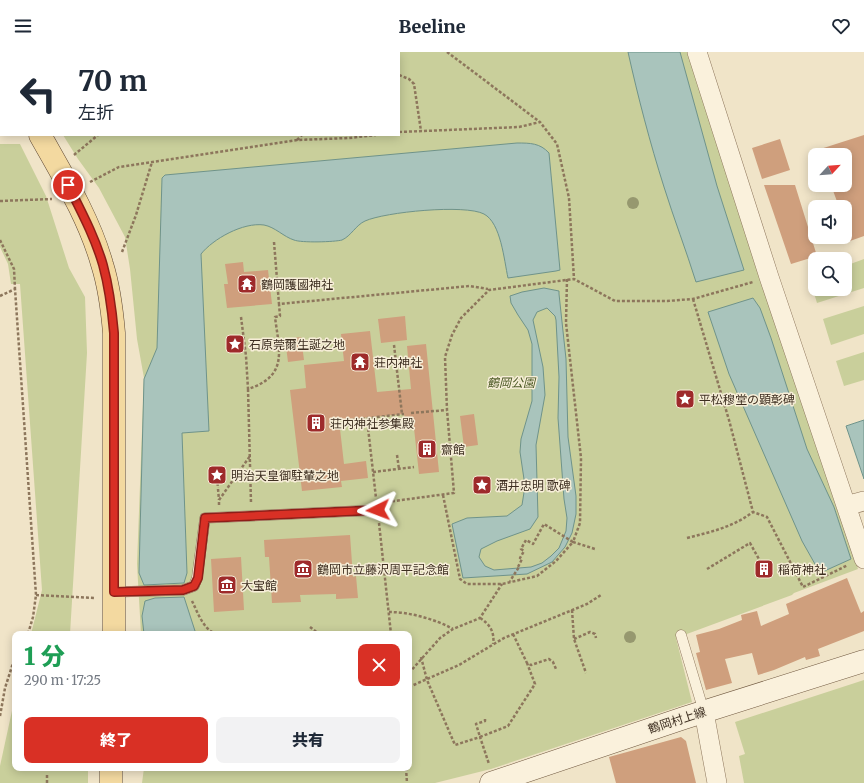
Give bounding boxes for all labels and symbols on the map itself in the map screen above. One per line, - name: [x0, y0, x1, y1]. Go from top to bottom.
- north arrow: [808, 148, 852, 192]
- pin: [51, 168, 85, 202]
- temple icon: 鶴岡護國神社: [236, 273, 258, 295]
- place label: 鶴岡護國神社: [261, 277, 333, 292]
- place icon: 石原莞爾生誕之地: [224, 333, 246, 355]
- place label: 石原莞爾生誕之地: [249, 337, 345, 352]
- temple icon: 荘内神社: [349, 351, 371, 373]
- place label: 荘内神社: [374, 355, 422, 370]
- park label: 鶴岡公園: [487, 375, 537, 390]
- place icon: 平松穆堂の顕彰碑: [674, 388, 696, 410]
- place label: 平松穆堂の顕彰碑: [699, 392, 795, 407]
- building icon: 荘内神社参集殿: [305, 412, 327, 434]
- place label: 荘内神社参集殿: [330, 416, 414, 431]
- building icon: 齋館: [416, 438, 438, 460]
- place label: 齋館: [441, 442, 465, 457]
- place icon: 明治天皇御駐輦之地: [206, 464, 228, 486]
- place label: 明治天皇御駐輦之地: [231, 468, 339, 483]
- place icon: 酒井忠明 歌碑: [471, 474, 493, 496]
- place label: 酒井忠明 歌碑: [496, 478, 571, 493]
- position arrow: [357, 489, 399, 531]
- museum icon: 鶴岡市立藤沢周平記念館: [292, 558, 314, 580]
- building icon: 稲荷神社: [753, 558, 775, 580]
- place label: 鶴岡市立藤沢周平記念館: [317, 562, 449, 577]
- place label: 稲荷神社: [778, 562, 826, 577]
- museum icon: 大宝館: [216, 574, 238, 596]
- place label: 大宝館: [241, 578, 277, 593]
- street label: 鶴岡村上線: [646, 704, 708, 736]

